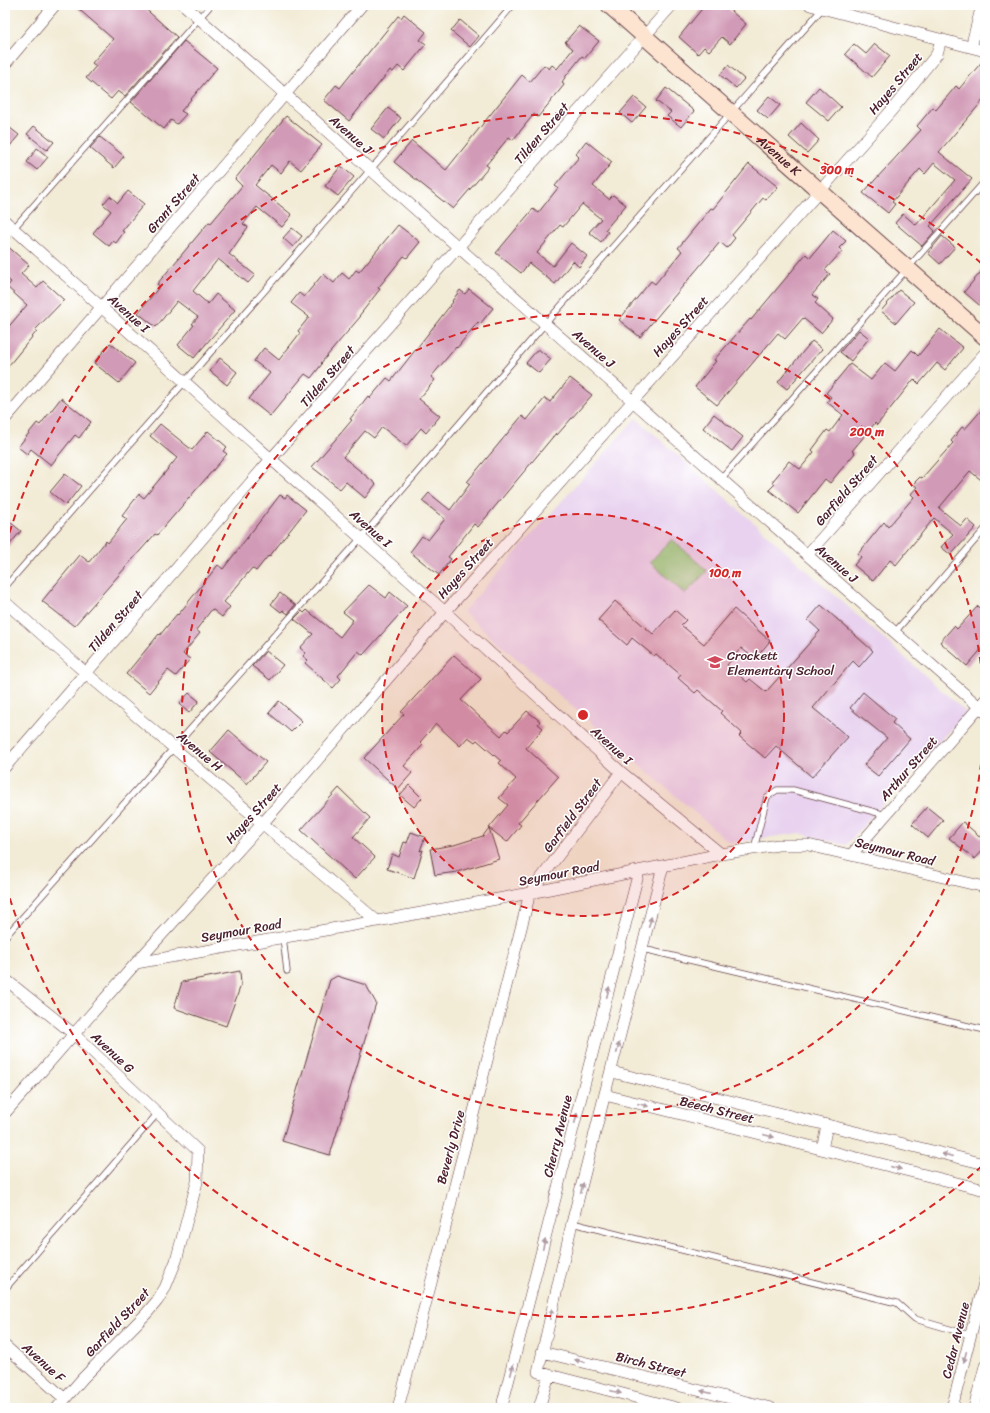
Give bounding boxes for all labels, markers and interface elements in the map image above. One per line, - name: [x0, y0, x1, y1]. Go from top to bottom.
- street label: Hayes Street: [862, 47, 929, 120]
- street label: Tilden Street: [508, 97, 575, 169]
- street label: Avenue J: [323, 108, 378, 160]
- street label: Avenue K: [751, 129, 807, 182]
- text: 300 m: [819, 159, 855, 181]
- street label: Grant Street: [141, 168, 207, 239]
- street label: Avenue I: [102, 287, 156, 339]
- street label: Hayes Street: [646, 290, 715, 362]
- street label: Avenue J: [566, 322, 621, 374]
- street label: Tilden Street: [294, 340, 361, 412]
- text: 200 m: [849, 421, 885, 443]
- street label: Garfield Street: [809, 449, 884, 531]
- street label: Avenue I: [343, 503, 398, 554]
- street label: Hayes Street: [431, 532, 500, 604]
- street label: Avenue J: [809, 537, 864, 589]
- text: 100 m: [709, 562, 742, 584]
- street label: Tilden Street: [82, 585, 149, 657]
- place label: Crockett Elementary School: [727, 644, 835, 682]
- school or university icon: Crockett Elementary School: [706, 653, 724, 671]
- centre of rings: [576, 708, 590, 722]
- street label: Avenue I: [585, 719, 639, 771]
- street label: Avenue H: [171, 725, 228, 778]
- street label: Arthur Street: [873, 730, 943, 807]
- street label: Garfield Street: [537, 773, 609, 857]
- street label: Hayes Street: [219, 777, 288, 849]
- street label: Seymour Road: [852, 830, 938, 873]
- street label: Seymour Road: [517, 854, 603, 893]
- street label: Seymour Road: [199, 912, 284, 949]
- one-way arrow: [647, 916, 653, 928]
- one-way arrow: [605, 986, 611, 998]
- street label: Avenue G: [85, 1025, 140, 1079]
- one-way arrow: [615, 1042, 621, 1054]
- street label: Beech Street: [677, 1089, 757, 1130]
- street label: Cherry Avenue: [536, 1093, 579, 1180]
- one-way arrow: [637, 1102, 650, 1108]
- street label: Beverly Drive: [430, 1107, 472, 1187]
- one-way arrow: [573, 1112, 579, 1124]
- one-way arrow: [763, 1134, 776, 1140]
- one-way arrow: [941, 1152, 953, 1158]
- one-way arrow: [889, 1165, 902, 1171]
- one-way arrow: [579, 1181, 585, 1194]
- one-way arrow: [541, 1238, 547, 1250]
- street label: Garfield Street: [79, 1282, 156, 1362]
- street label: Cedar Avenue: [935, 1299, 976, 1381]
- one-way arrow: [548, 1308, 554, 1320]
- street label: Avenue F: [16, 1336, 71, 1389]
- street label: Birch Street: [613, 1345, 689, 1384]
- one-way arrow: [961, 1351, 967, 1364]
- one-way arrow: [574, 1357, 586, 1363]
- one-way arrow: [509, 1364, 515, 1376]
- one-way arrow: [610, 1389, 622, 1395]
- one-way arrow: [700, 1389, 712, 1395]

